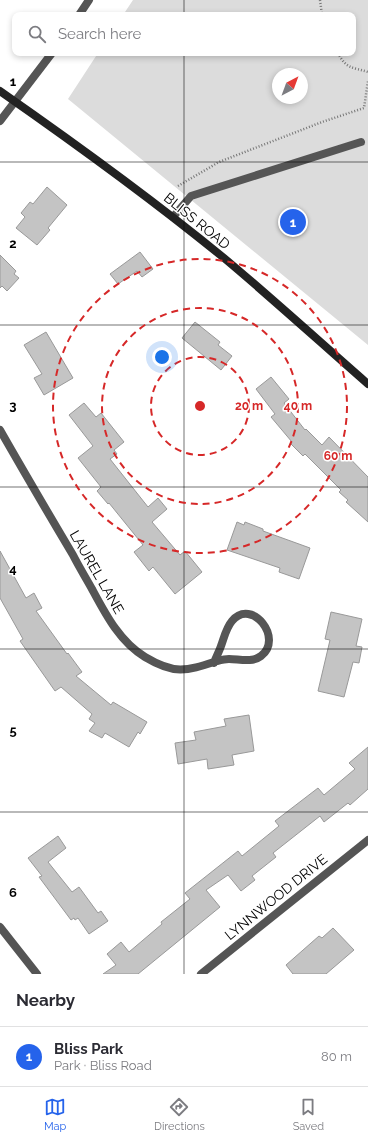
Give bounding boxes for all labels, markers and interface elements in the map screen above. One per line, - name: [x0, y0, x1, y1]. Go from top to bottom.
- search box: [12, 12, 356, 56]
- icon: search: [26, 23, 48, 45]
- text: Search here: [58, 25, 141, 43]
- north arrow: [272, 68, 308, 104]
- text: 1: [10, 74, 17, 89]
- street label: BLISS ROAD: [161, 190, 233, 252]
- pin: 1: [280, 207, 306, 237]
- text: 2: [9, 236, 17, 251]
- your location: [152, 347, 172, 367]
- text: 3: [9, 398, 17, 413]
- centre of rings: [193, 399, 207, 413]
- text: 20 m: [235, 399, 263, 413]
- text: 40 m: [284, 399, 312, 413]
- text: 60 m: [324, 449, 352, 463]
- street label: LAUREL LANE: [67, 527, 127, 617]
- text: 4: [9, 561, 17, 576]
- text: 5: [9, 723, 17, 738]
- street label: LYNNWOOD DRIVE: [222, 851, 330, 943]
- text: 6: [9, 885, 17, 900]
- text: Nearby: [16, 990, 75, 1010]
- text: Bliss Park: [54, 1040, 123, 1058]
- text: 1: [26, 1049, 32, 1064]
- text: 80 m: [321, 1049, 352, 1064]
- text: Park · Bliss Road: [54, 1058, 152, 1073]
- tab: Map: [44, 1096, 66, 1133]
- tab: Directions: [154, 1096, 205, 1133]
- tab: Saved: [293, 1096, 324, 1133]

